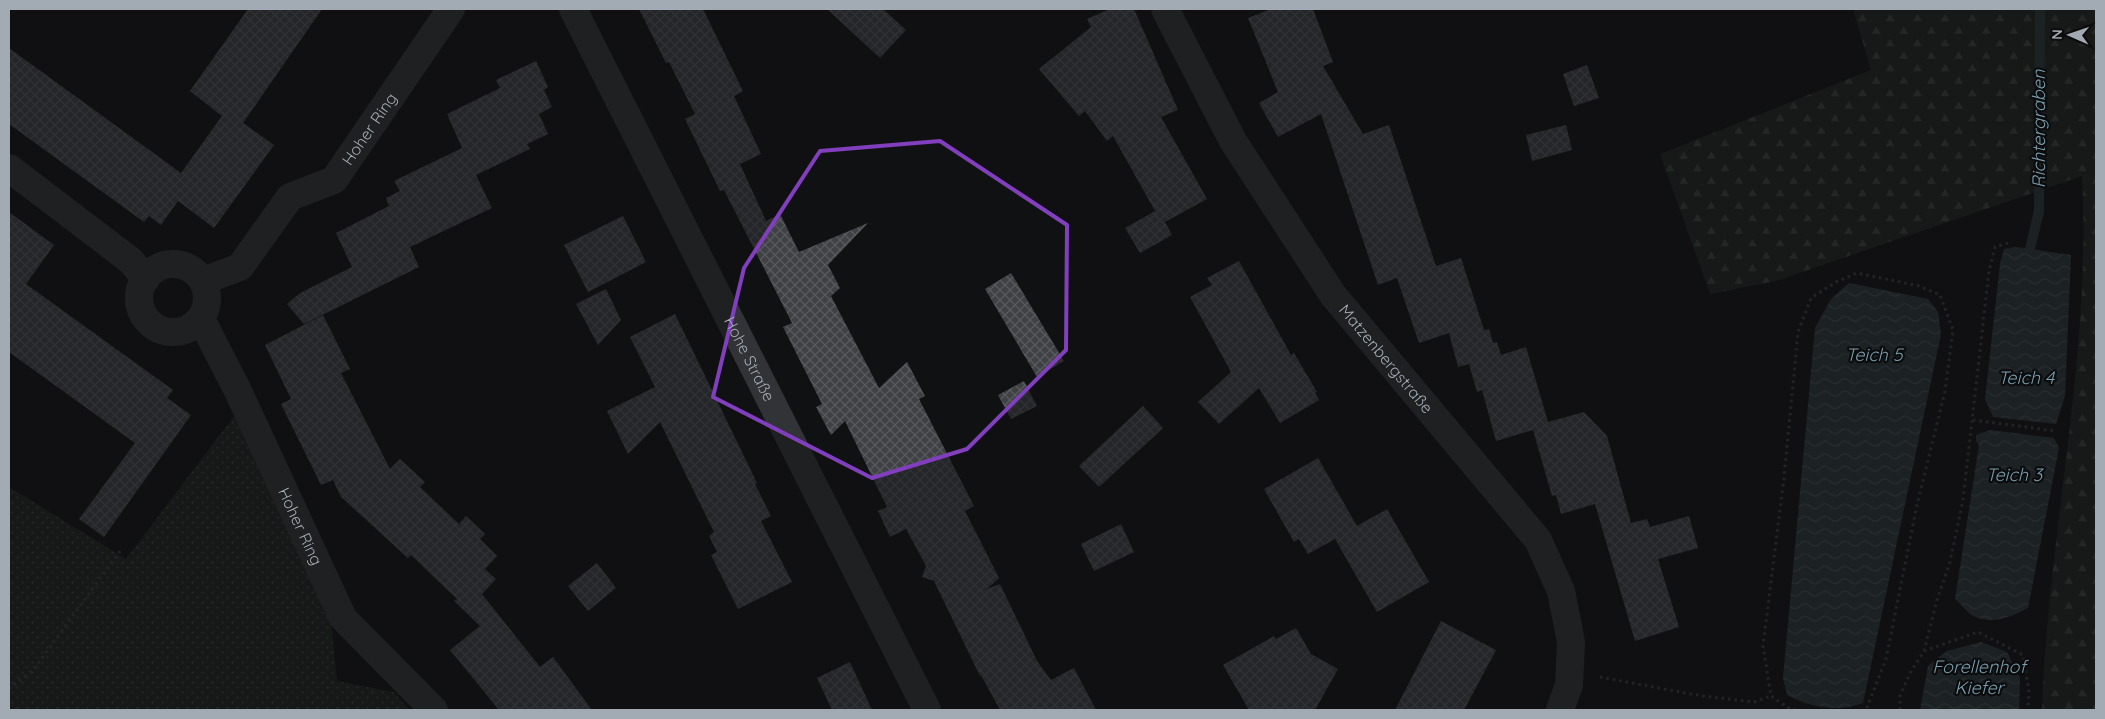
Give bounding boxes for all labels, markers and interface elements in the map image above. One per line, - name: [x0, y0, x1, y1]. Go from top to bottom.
- north arrow: [2045, 10, 2095, 60]
- text: N: [2048, 29, 2066, 40]
- water label: Richtergraben: [2027, 69, 2050, 188]
- street label: Hoher Ring: [337, 89, 401, 169]
- street label: Matzenbergstraße: [1335, 300, 1438, 417]
- street label: Hohe Straße: [720, 313, 779, 405]
- water label: Teich 5: [1845, 343, 1905, 366]
- water label: Teich 4: [1998, 366, 2056, 389]
- water label: Teich 3: [1986, 463, 2045, 486]
- street label: Hoher Ring: [274, 484, 327, 568]
- water label: Forellenhof Kiefer: [1932, 655, 2029, 699]

